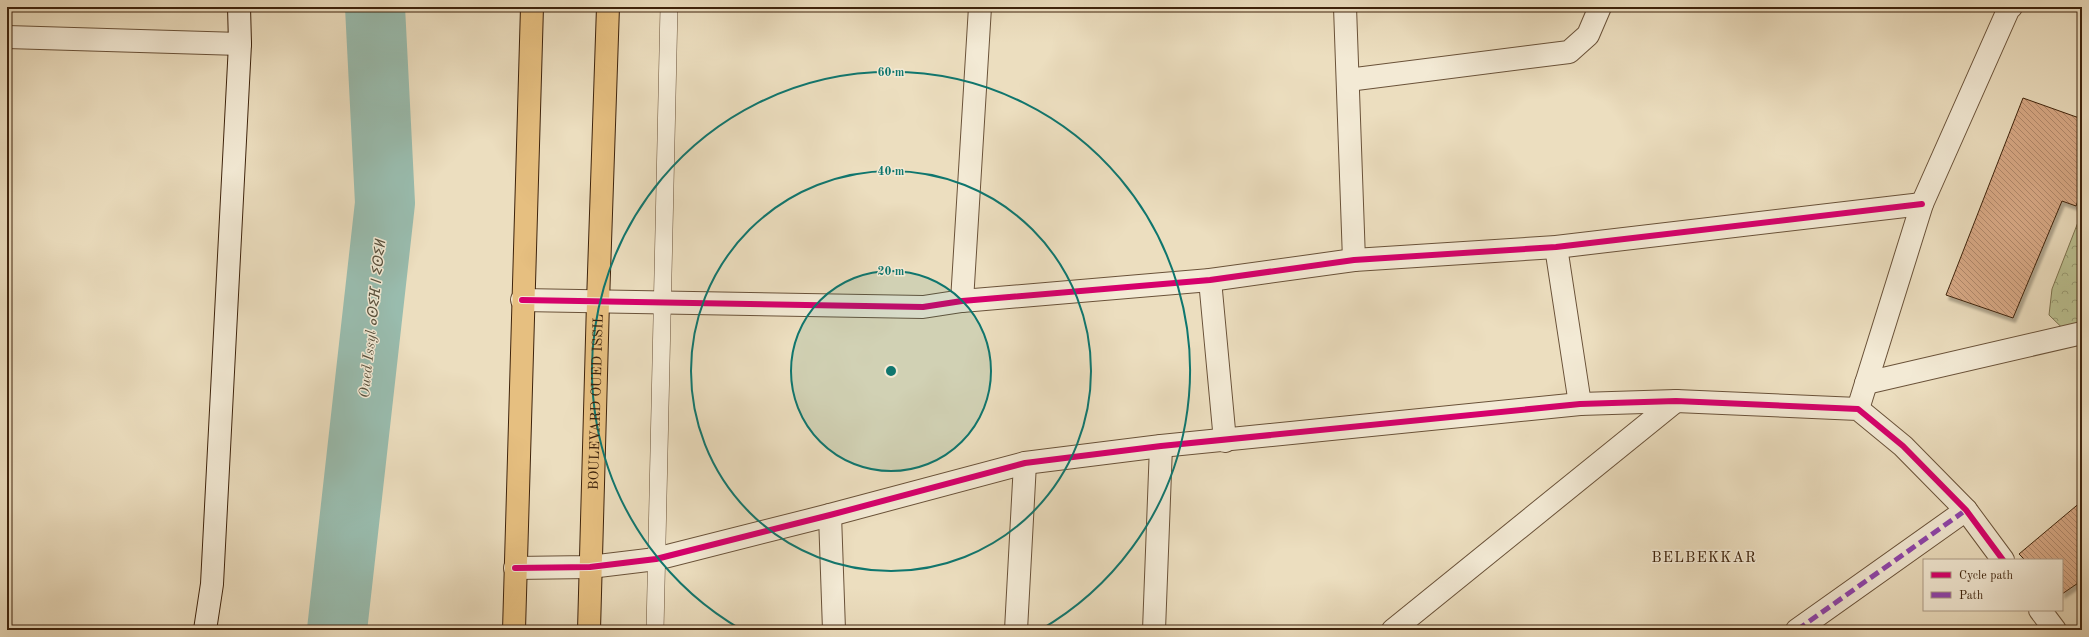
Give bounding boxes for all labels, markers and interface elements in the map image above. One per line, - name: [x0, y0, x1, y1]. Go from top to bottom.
- text: 60 m: [878, 67, 905, 79]
- text: 40 m: [878, 166, 905, 178]
- water label: Oued Issyl ⴰⵙⵉⴼ ⵏ ⵉⵙⵉⵍ: [358, 238, 389, 399]
- text: 20 m: [878, 266, 905, 278]
- street label: BOULEVARD OUED ISSIL: [587, 314, 606, 490]
- centre of rings: [884, 364, 898, 378]
- district label: BELBEKKAR: [1651, 551, 1757, 566]
- legend: [1923, 559, 2063, 611]
- text: Cycle path: [1959, 570, 2014, 582]
- text: Path: [1959, 590, 1984, 602]

